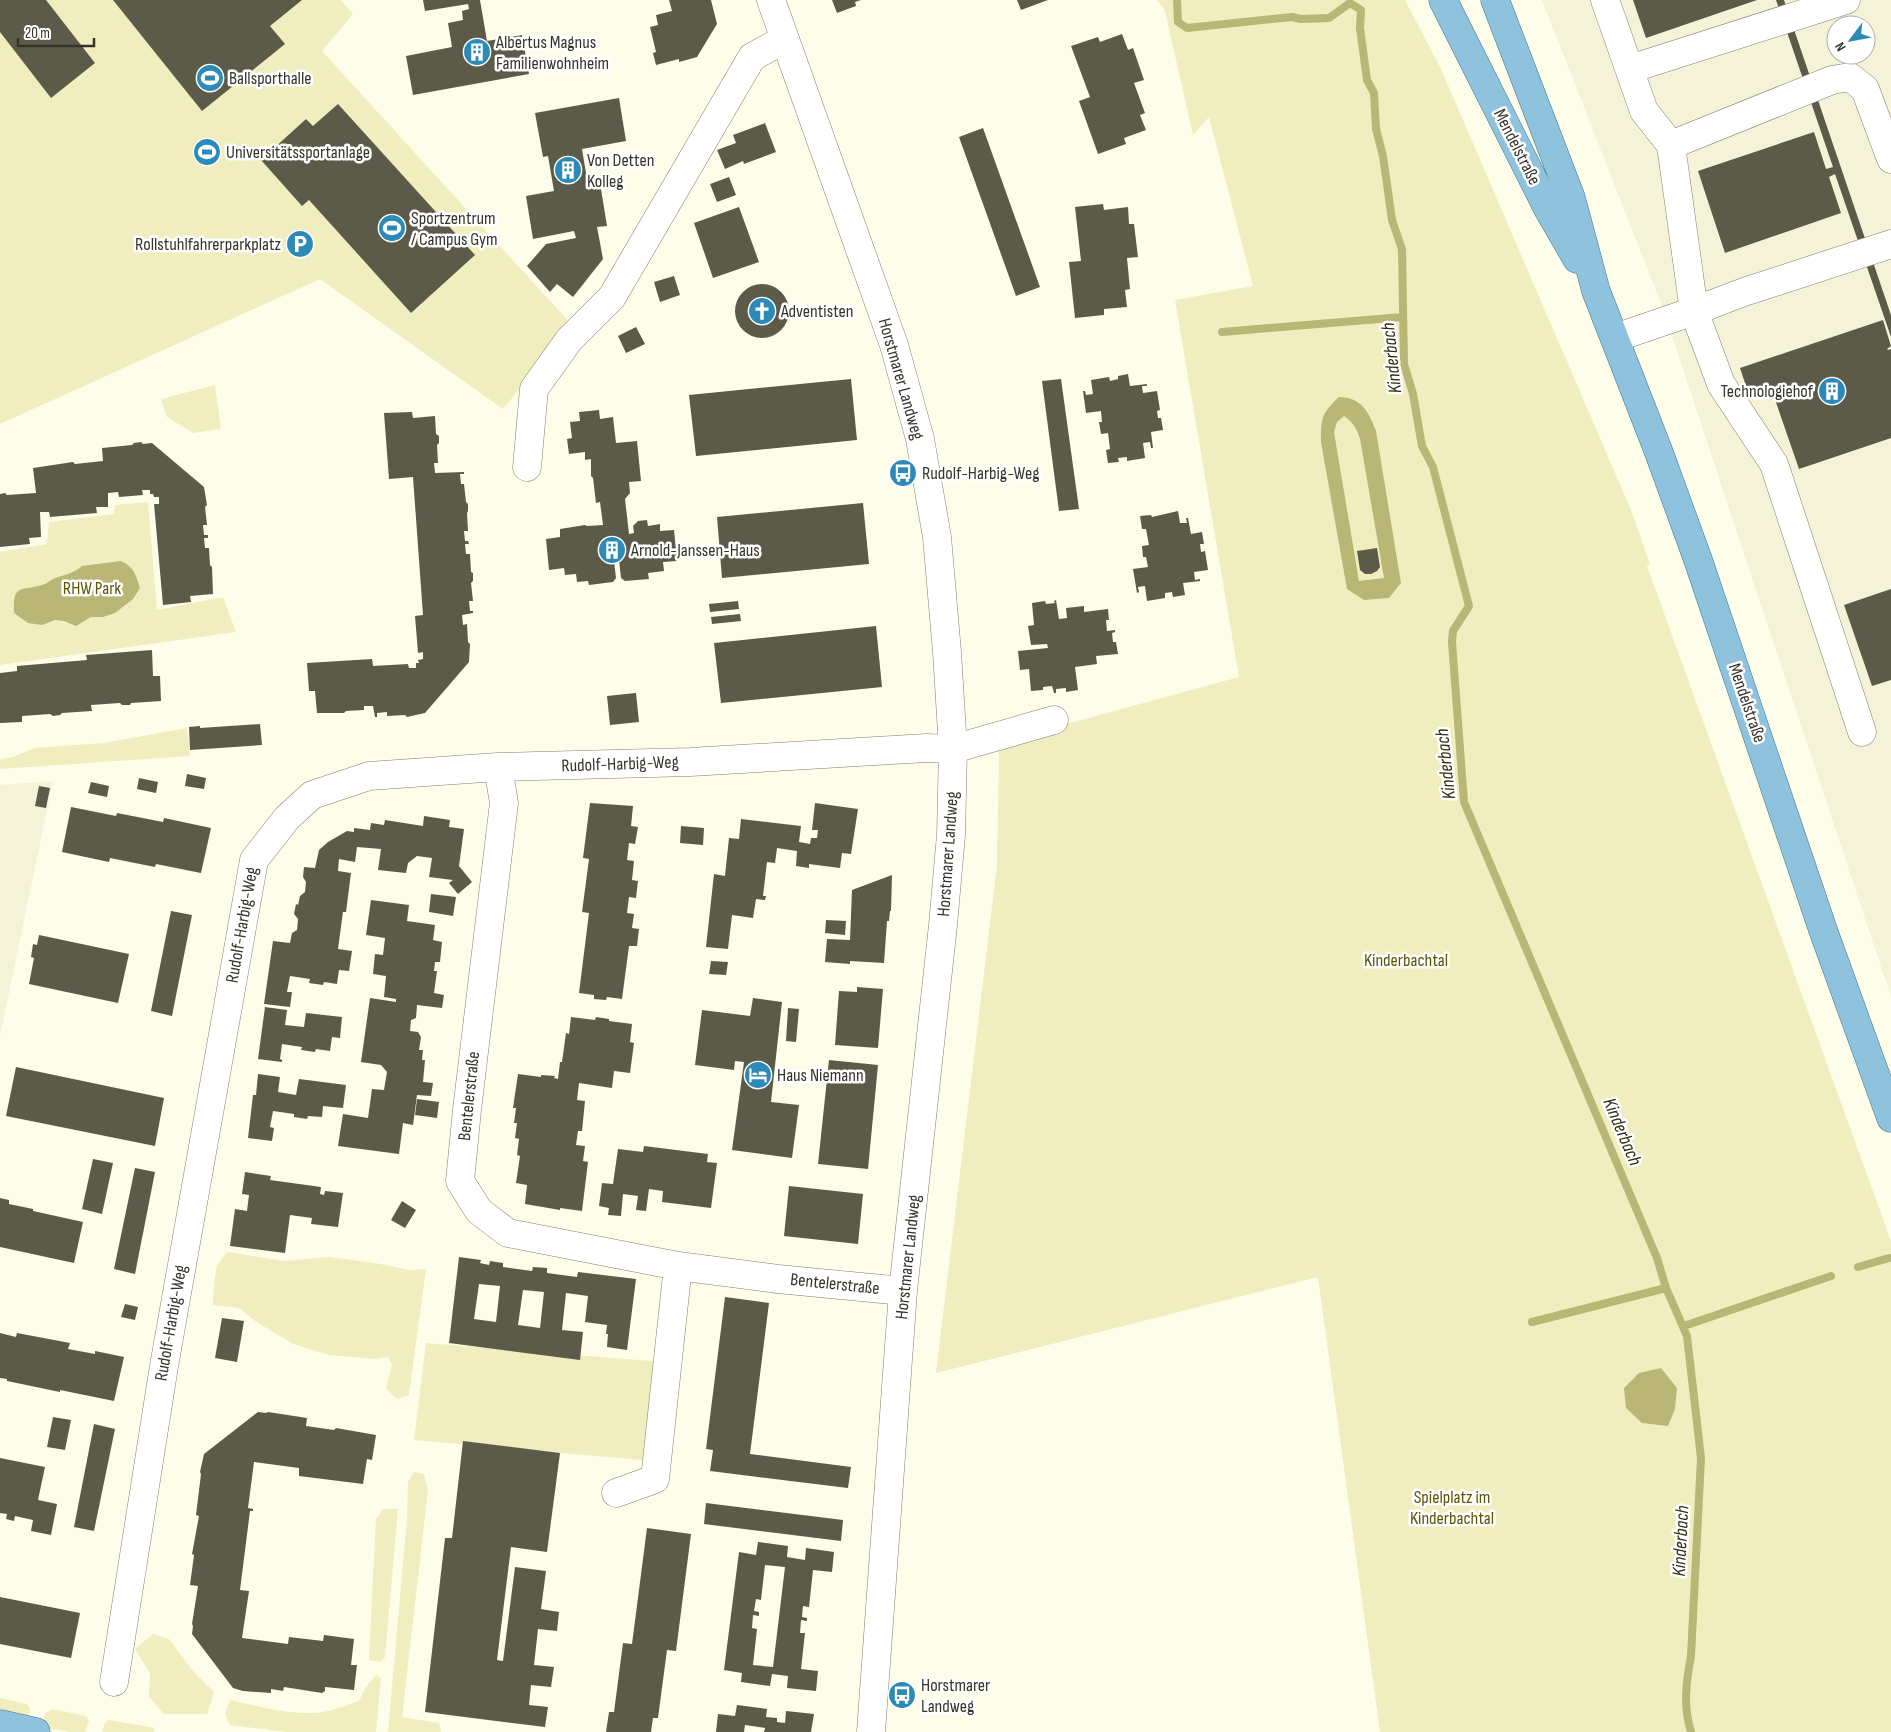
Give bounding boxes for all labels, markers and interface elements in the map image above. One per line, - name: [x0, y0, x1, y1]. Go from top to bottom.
- scale bar: [18, 15, 94, 47]
- north arrow: [1826, 15, 1876, 65]
- text: 20 m: [25, 24, 50, 43]
- place label: Albertus Magnus Familienwohnheim: [495, 32, 609, 74]
- building icon: Albertus Magnus Familienwohnheim: [462, 37, 492, 67]
- text: N: [1831, 39, 1850, 54]
- sports icon: Ballsporthalle: [195, 63, 225, 93]
- place label: Ballsporthalle: [229, 68, 312, 89]
- street label: Mendelstraße: [1489, 106, 1545, 188]
- sports icon: Universitätssportanlage: [192, 137, 222, 167]
- place label: Universitätssportanlage: [226, 142, 370, 163]
- place label: Von Detten Kolleg: [587, 150, 654, 192]
- building icon: Von Detten Kolleg: [553, 155, 583, 185]
- place label: Sportzentrum / Campus Gym: [411, 208, 498, 250]
- sports icon: Sportzentrum / Campus Gym: [377, 213, 407, 243]
- parking icon: Rollstuhlfahrerparkplatz: [285, 229, 315, 259]
- place label: Rollstuhlfahrerparkplatz: [135, 234, 282, 255]
- church icon: Adventisten: [747, 296, 777, 326]
- place label: Adventisten: [780, 301, 853, 322]
- street label: Horstmarer Landweg: [874, 316, 928, 442]
- water label: Kinderbach: [1377, 321, 1407, 395]
- building icon: Technologiehof: [1817, 376, 1847, 406]
- place label: Technologiehof: [1721, 381, 1814, 402]
- bus stop icon: Rudolf-Harbig-Weg: [888, 458, 918, 488]
- place label: Rudolf-Harbig-Weg: [922, 463, 1039, 484]
- building icon: Arnold-Janssen-Haus: [597, 535, 627, 565]
- place label: Arnold-Janssen-Haus: [630, 540, 760, 561]
- park label: RHW Park: [63, 578, 121, 599]
- street label: Mendelstraße: [1724, 661, 1770, 745]
- water label: Kinderbach: [1431, 727, 1461, 801]
- street label: Rudolf-Harbig-Weg: [561, 751, 679, 777]
- street label: Horstmarer Landweg: [933, 791, 963, 917]
- street label: Rudolf-Harbig-Weg: [221, 865, 263, 985]
- park label: Kinderbachtal: [1364, 950, 1448, 971]
- street label: Bentelerstraße: [454, 1050, 484, 1142]
- hotel icon: Haus Niemann: [743, 1060, 773, 1090]
- place label: Haus Niemann: [777, 1065, 864, 1086]
- water label: Kinderbach: [1598, 1095, 1647, 1169]
- street label: Horstmarer Landweg: [891, 1194, 925, 1320]
- street label: Rudolf-Harbig-Weg: [150, 1263, 192, 1383]
- street label: Bentelerstraße: [789, 1269, 881, 1299]
- park label: Spielplatz im Kinderbachtal: [1410, 1487, 1494, 1529]
- water label: Kinderbach: [1668, 1505, 1694, 1577]
- place label: Horstmarer Landweg: [921, 1675, 990, 1717]
- bus stop icon: Horstmarer Landweg: [887, 1680, 917, 1710]

